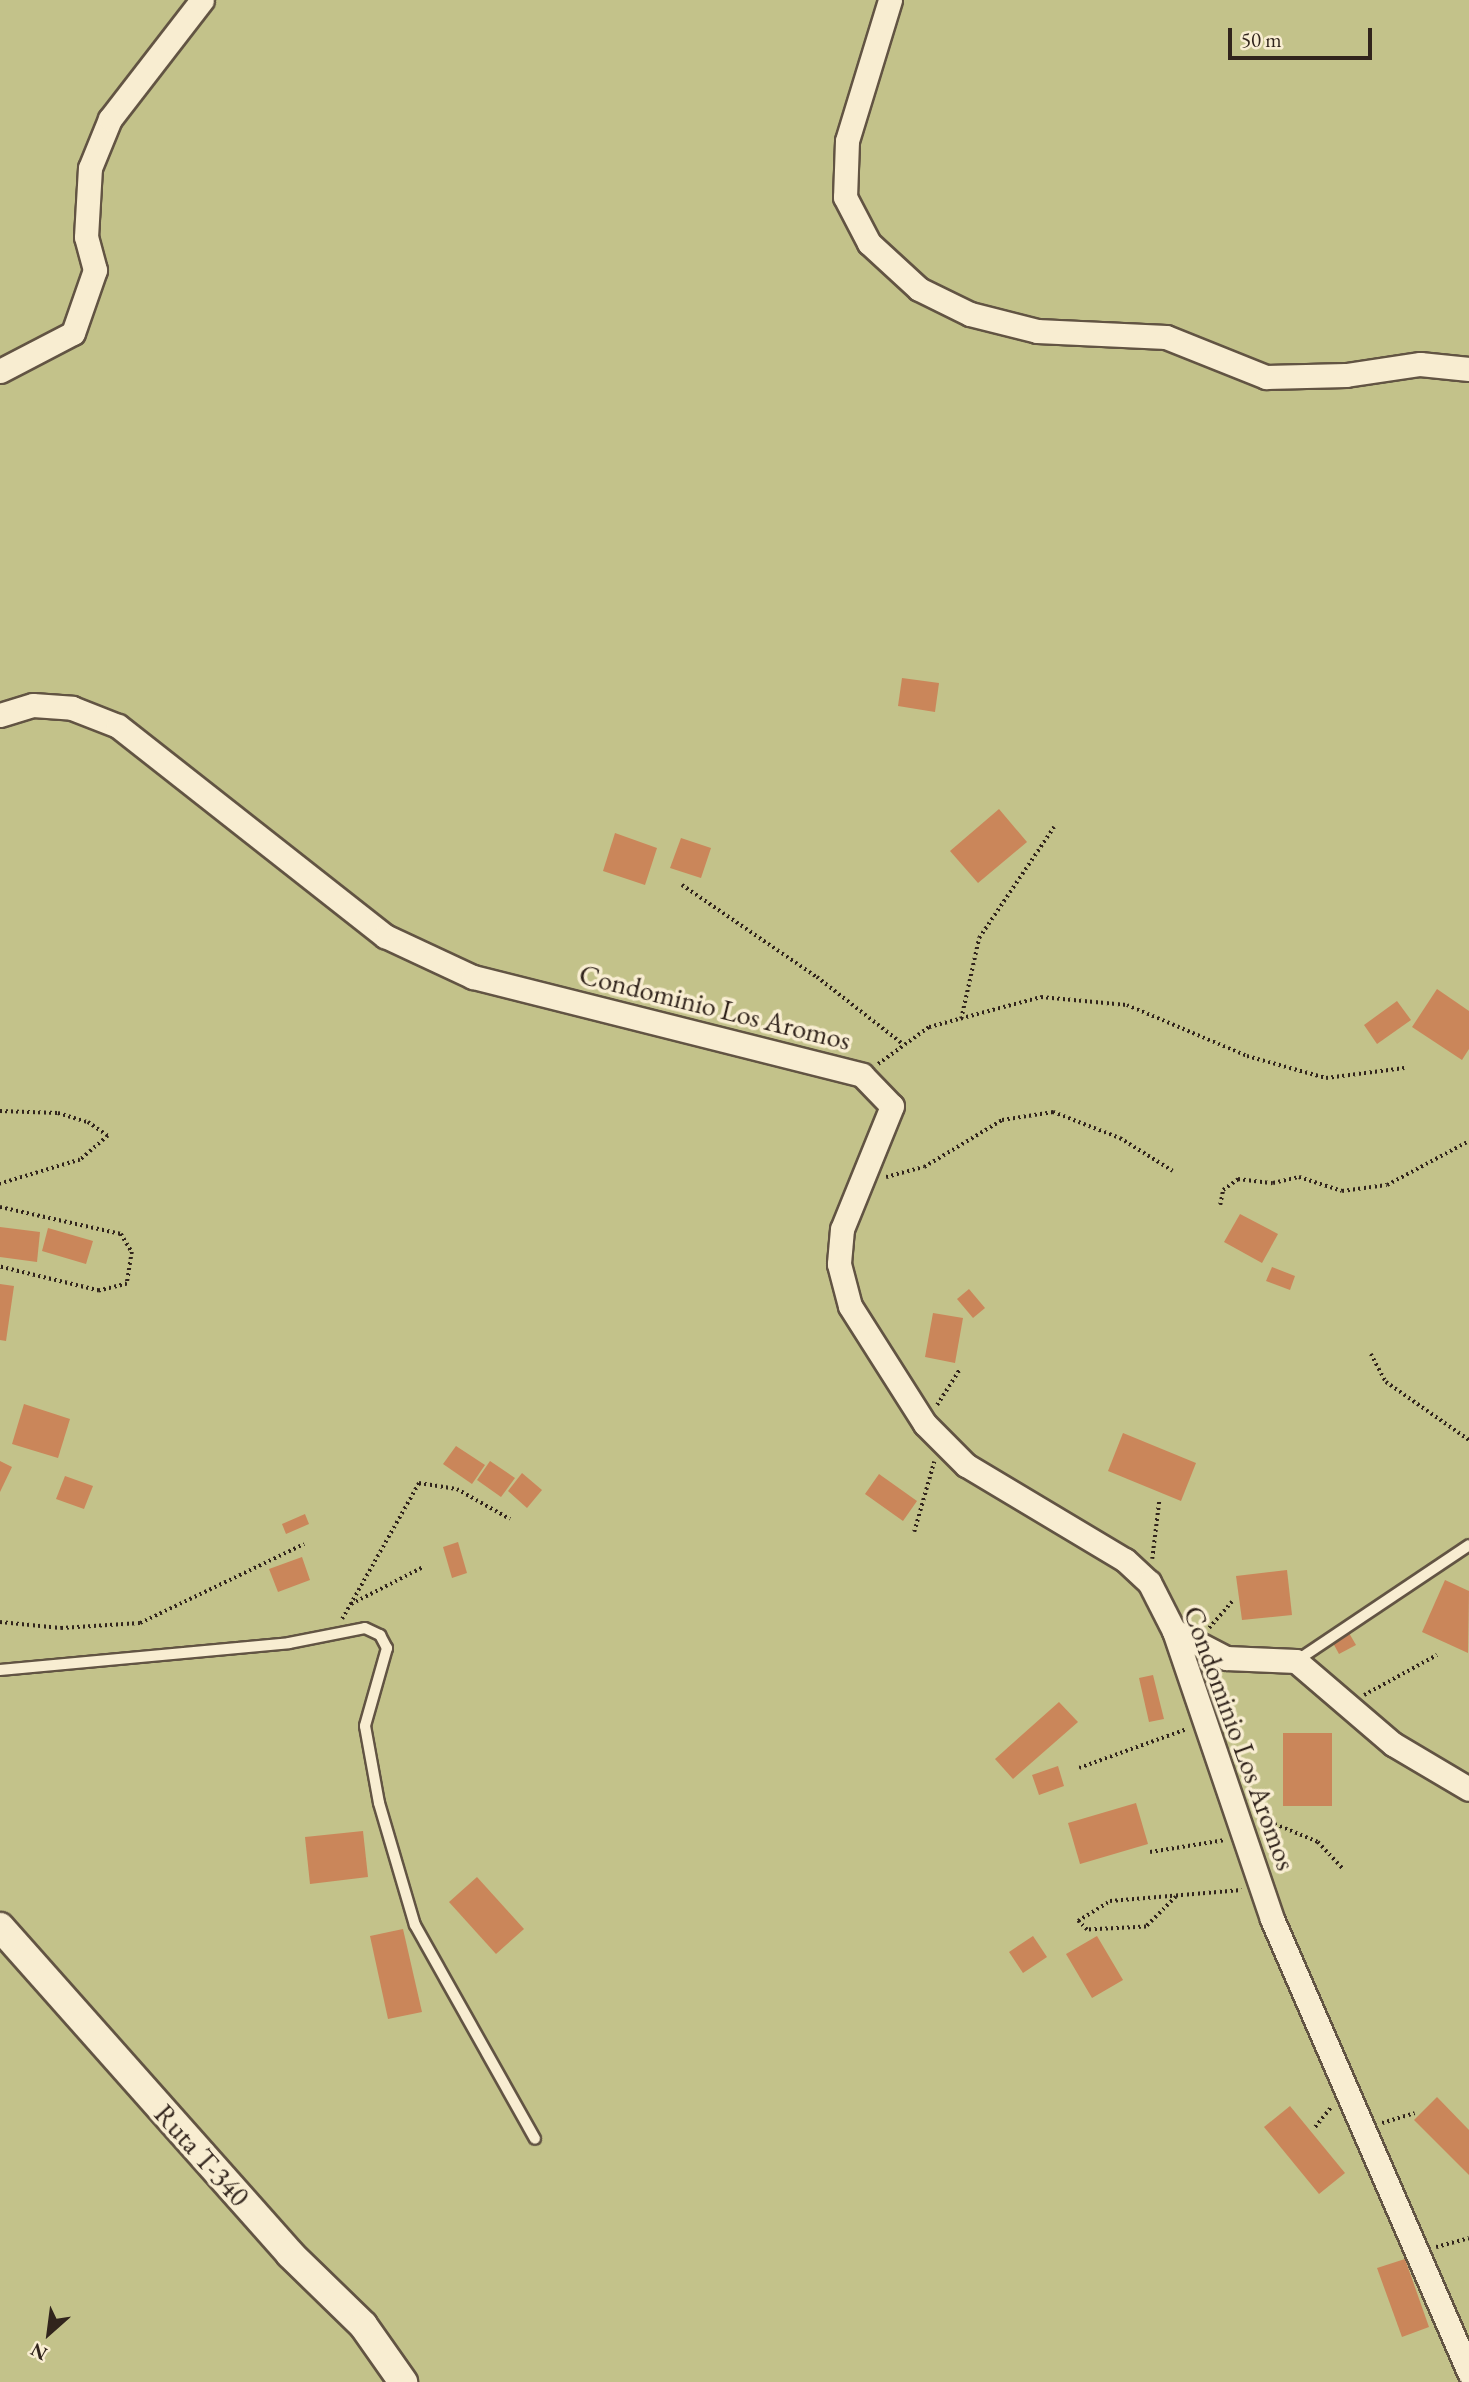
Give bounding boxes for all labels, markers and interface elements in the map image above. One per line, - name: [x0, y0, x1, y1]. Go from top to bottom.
- scale bar: [1231, 14, 1374, 58]
- text: 50 m: [1241, 26, 1282, 53]
- street label: Condominio Los Aromos: [576, 957, 854, 1057]
- street label: Condominio Los Aromos: [1177, 1601, 1303, 1875]
- street label: Ruta T-340: [148, 2097, 256, 2213]
- north arrow: [14, 2298, 84, 2368]
- text: N: [26, 2337, 52, 2367]

